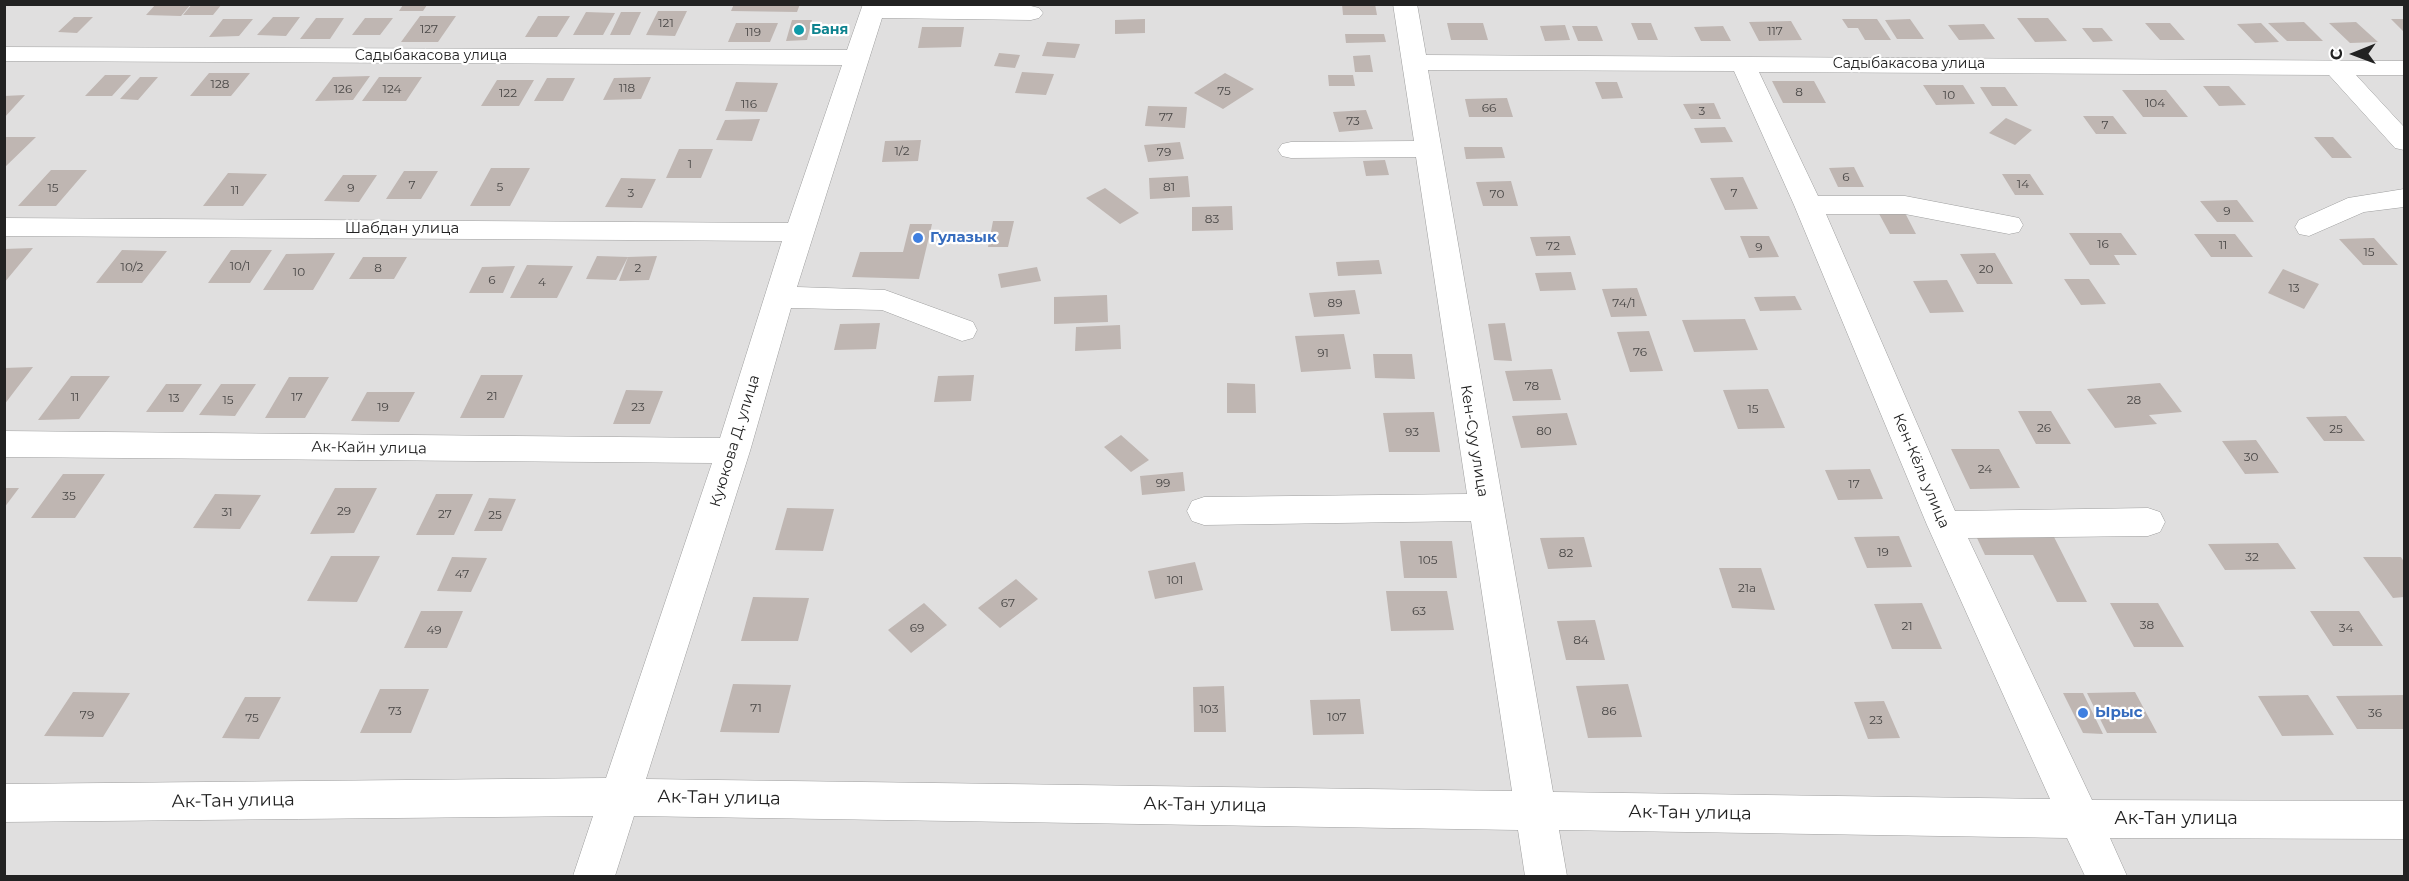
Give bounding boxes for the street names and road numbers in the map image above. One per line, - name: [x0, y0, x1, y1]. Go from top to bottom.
- street label: Садыбакасова улица: [355, 48, 507, 64]
- street label: Садыбакасова улица: [1833, 56, 1985, 72]
- street label: Шабдан улица: [345, 220, 459, 238]
- street label: Куюкова Д. улица: [706, 373, 764, 509]
- street label: Кен-Суу улица: [1456, 384, 1492, 498]
- street label: Кен-Кёль улица: [1889, 411, 1953, 531]
- street label: Ак-Кайн улица: [311, 438, 427, 458]
- street label: Ак-Тан улица: [657, 786, 781, 810]
- street label: Ак-Тан улица: [171, 789, 295, 813]
- street label: Ак-Тан улица: [1143, 793, 1267, 817]
- street label: Ак-Тан улица: [1628, 801, 1752, 825]
- street label: Ак-Тан улица: [2114, 808, 2238, 830]

